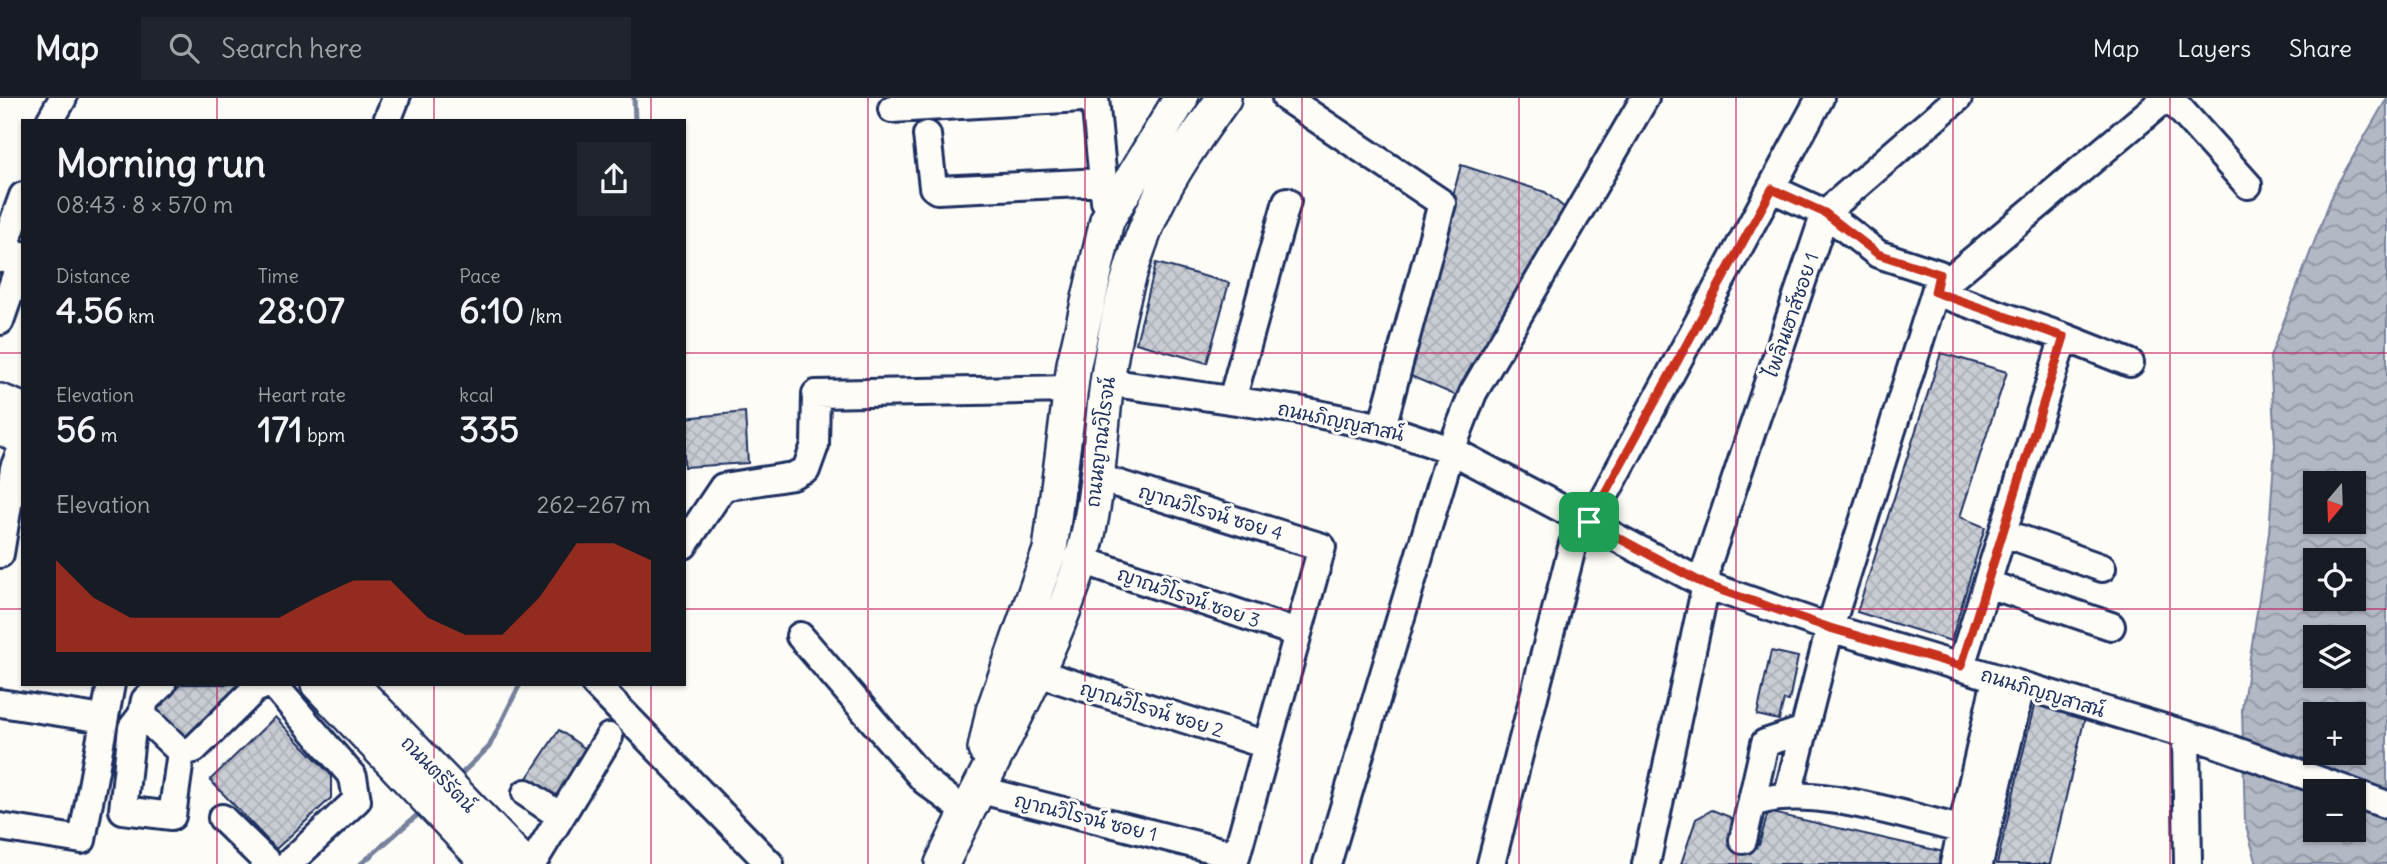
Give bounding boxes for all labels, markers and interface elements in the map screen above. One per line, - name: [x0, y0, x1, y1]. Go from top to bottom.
- search box: [141, 17, 631, 80]
- text: Map: [35, 27, 99, 69]
- icon: search: [165, 29, 203, 67]
- text: Search here: [221, 32, 362, 65]
- text: Map: [2093, 33, 2139, 63]
- text: Layers: [2177, 33, 2251, 63]
- text: Share: [2289, 33, 2352, 63]
- text: Morning run: [56, 140, 266, 187]
- button: share: [577, 142, 651, 216]
- text: 08:43 · 8 × 570 m: [56, 190, 233, 219]
- street label: ไพลินเฮาส์ซอย 1: [1758, 249, 1824, 382]
- text: Distance: [56, 264, 130, 288]
- text: Time: [258, 264, 299, 288]
- text: Pace: [459, 264, 501, 288]
- text: 4.56: [56, 288, 124, 332]
- text: 28:07: [258, 288, 345, 332]
- text: 6:10: [459, 288, 524, 332]
- text: km: [124, 304, 155, 328]
- text: /km: [524, 304, 562, 328]
- street label: ถนนญาณวิโรจน์: [1080, 375, 1120, 509]
- text: Elevation: [56, 383, 134, 407]
- text: Heart rate: [258, 383, 346, 407]
- text: kcal: [459, 383, 494, 407]
- street label: ถนนภิญญสาสน์: [1276, 396, 1407, 446]
- text: 56: [56, 407, 96, 451]
- text: 171: [258, 407, 303, 451]
- text: 335: [459, 407, 519, 451]
- text: m: [96, 423, 118, 447]
- text: bpm: [303, 423, 345, 447]
- north arrow: [2303, 471, 2366, 534]
- map controls: [2303, 471, 2366, 842]
- street label: ญาณวิโรจน์ ซอย 4: [1136, 479, 1286, 545]
- text: Elevation: [56, 490, 150, 519]
- text: 262–267 m: [537, 490, 651, 519]
- pin: [1559, 492, 1619, 552]
- icon: arrive: [1570, 503, 1608, 541]
- button: locate: [2303, 548, 2366, 611]
- street label: ญาณวิโรจน์ ซอย 3: [1115, 561, 1263, 633]
- button: layers: [2303, 625, 2366, 688]
- street label: ถนนภิญญสาสน์: [1978, 662, 2108, 722]
- street label: ญาณวิโรจน์ ซอย 2: [1077, 676, 1227, 742]
- button: +: [2303, 702, 2366, 765]
- street label: ถนนตรีรัตน์: [396, 731, 482, 818]
- button: −: [2303, 779, 2366, 842]
- street label: ญาณวิโรจน์ ซอย 1: [1012, 788, 1160, 846]

